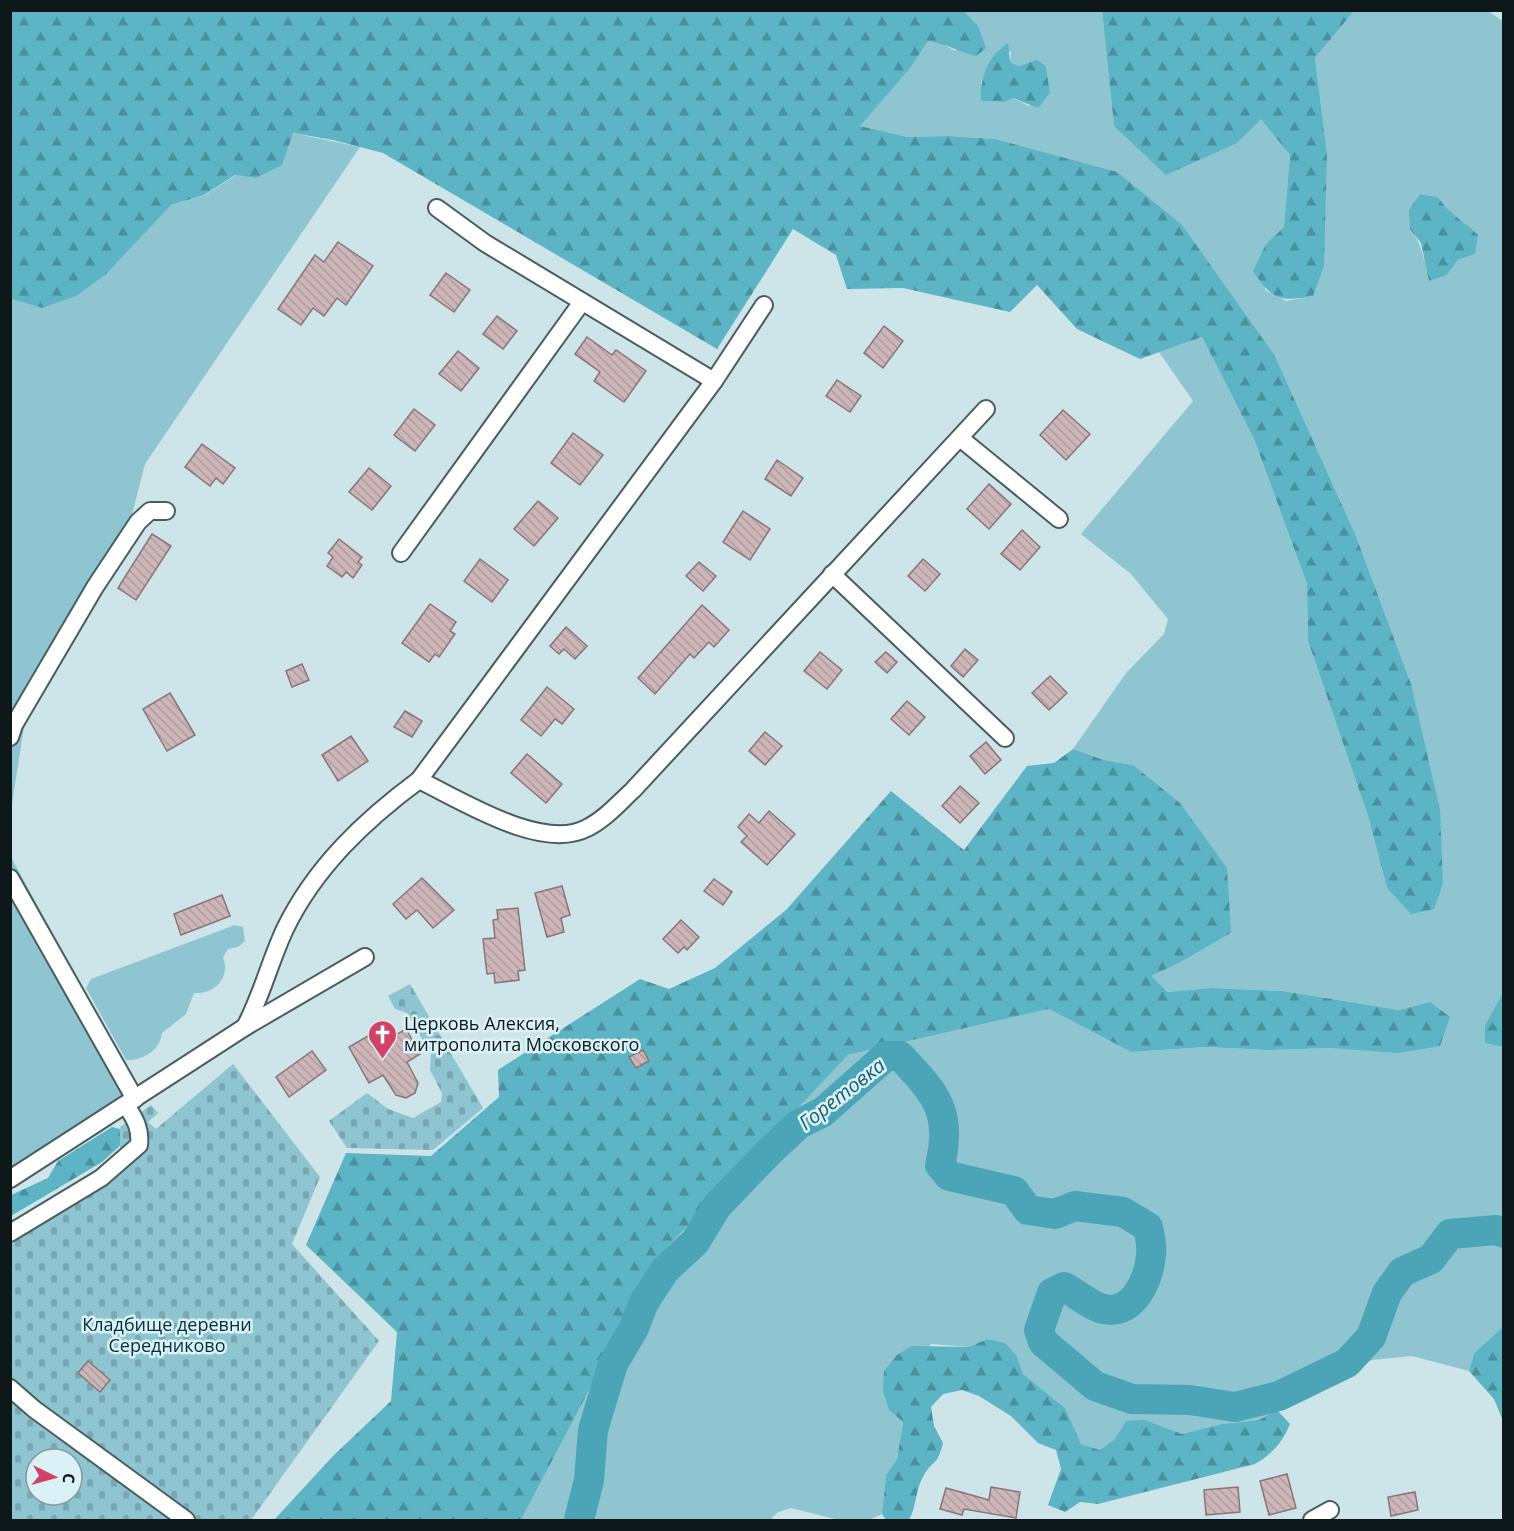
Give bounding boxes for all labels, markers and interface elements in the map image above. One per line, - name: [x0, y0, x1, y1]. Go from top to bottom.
- place label: Церковь Алексия, митрополита Московского: [404, 1011, 639, 1056]
- church icon: Церковь Алексия, митрополита Московского: [367, 1018, 399, 1060]
- water label: Горетовка: [793, 1051, 890, 1136]
- park label: Кладбище деревни Середниково: [82, 1312, 252, 1357]
- north arrow: [24, 1447, 84, 1507]
- text: С: [58, 1472, 80, 1484]

